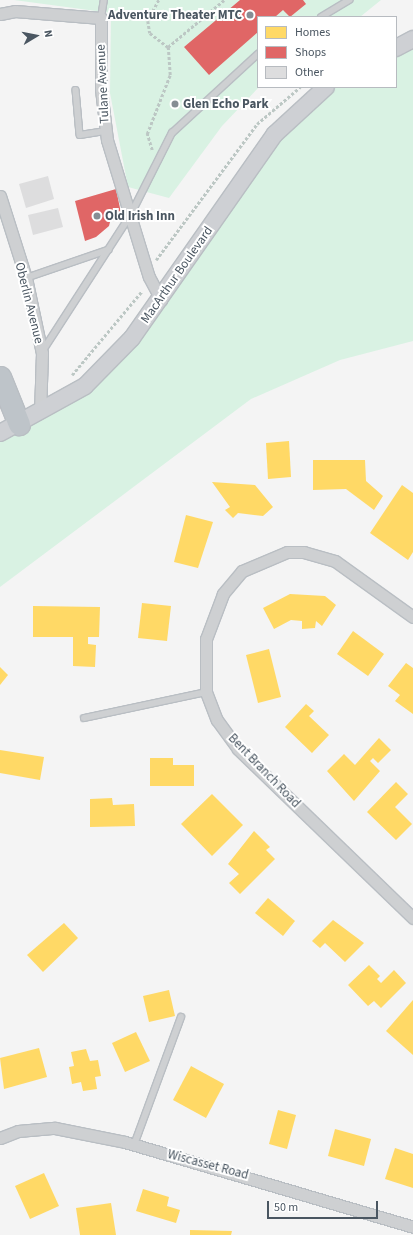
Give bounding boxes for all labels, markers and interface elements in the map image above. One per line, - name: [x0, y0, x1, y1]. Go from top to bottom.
- place label: Adventure Theater MTC: [108, 7, 242, 23]
- marker: Adventure Theater MTC: [245, 10, 255, 20]
- north arrow: [16, 16, 56, 56]
- legend: [257, 16, 397, 88]
- text: Homes: [295, 24, 330, 41]
- text: N: [40, 29, 56, 39]
- street label: Tulane Avenue: [93, 44, 113, 124]
- text: Shops: [295, 44, 326, 61]
- text: Other: [295, 64, 324, 81]
- place label: Glen Echo Park: [183, 96, 269, 112]
- marker: Glen Echo Park: [170, 99, 180, 109]
- place label: Old Irish Inn: [105, 208, 175, 224]
- marker: Old Irish Inn: [92, 211, 102, 221]
- street label: MacArthur Boulevard: [138, 224, 216, 326]
- street label: Oberlin Avenue: [11, 261, 47, 345]
- street label: Bent Branch Road: [225, 731, 303, 811]
- street label: Wiscasset Road: [166, 1147, 250, 1183]
- scale bar: [269, 1193, 380, 1219]
- text: 50 m: [274, 1199, 298, 1216]

